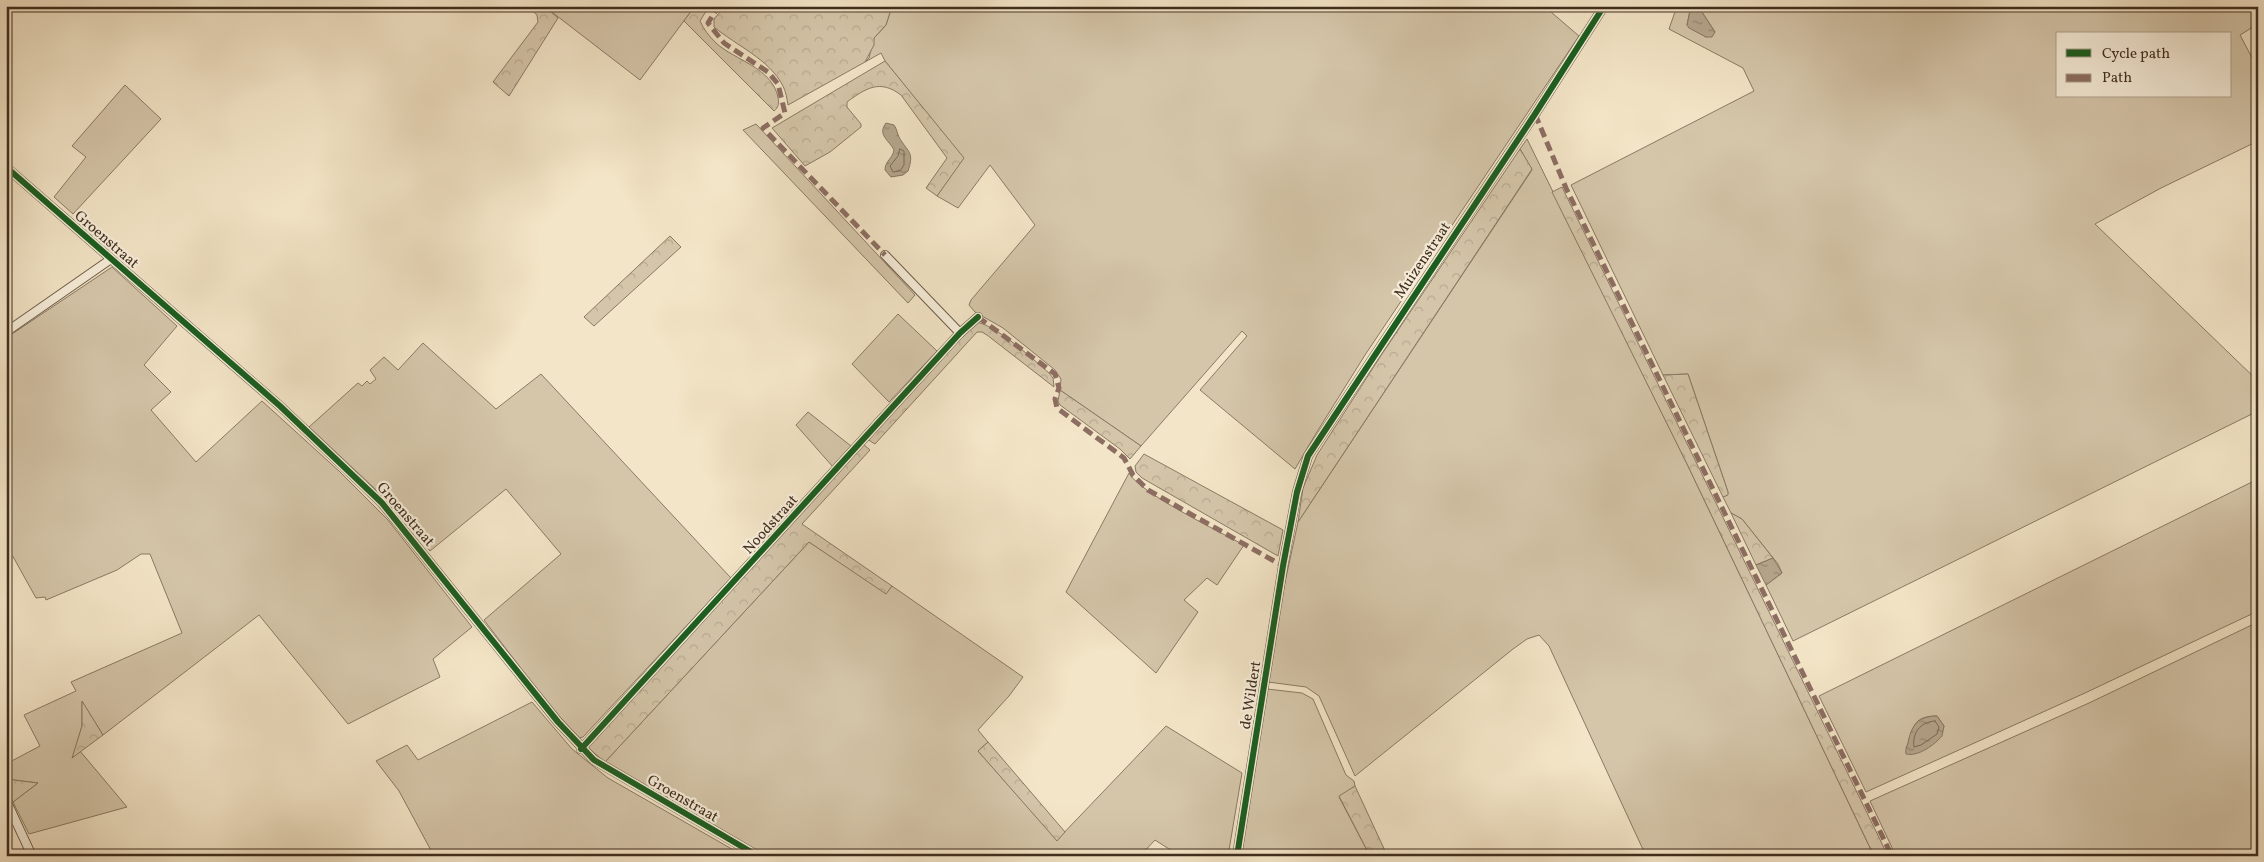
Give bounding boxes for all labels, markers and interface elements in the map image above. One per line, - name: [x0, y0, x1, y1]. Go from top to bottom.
- legend: [2056, 32, 2232, 98]
- text: Cycle path: [2102, 44, 2170, 65]
- text: Path: [2102, 68, 2132, 89]
- street label: Groenstraat: [69, 206, 143, 274]
- street label: Muizenstraat: [1390, 218, 1457, 303]
- street label: Groenstraat: [371, 478, 439, 552]
- street label: Noodstraat: [739, 491, 804, 559]
- street label: de Wildert: [1236, 660, 1267, 731]
- street label: Groenstraat: [643, 770, 722, 828]

